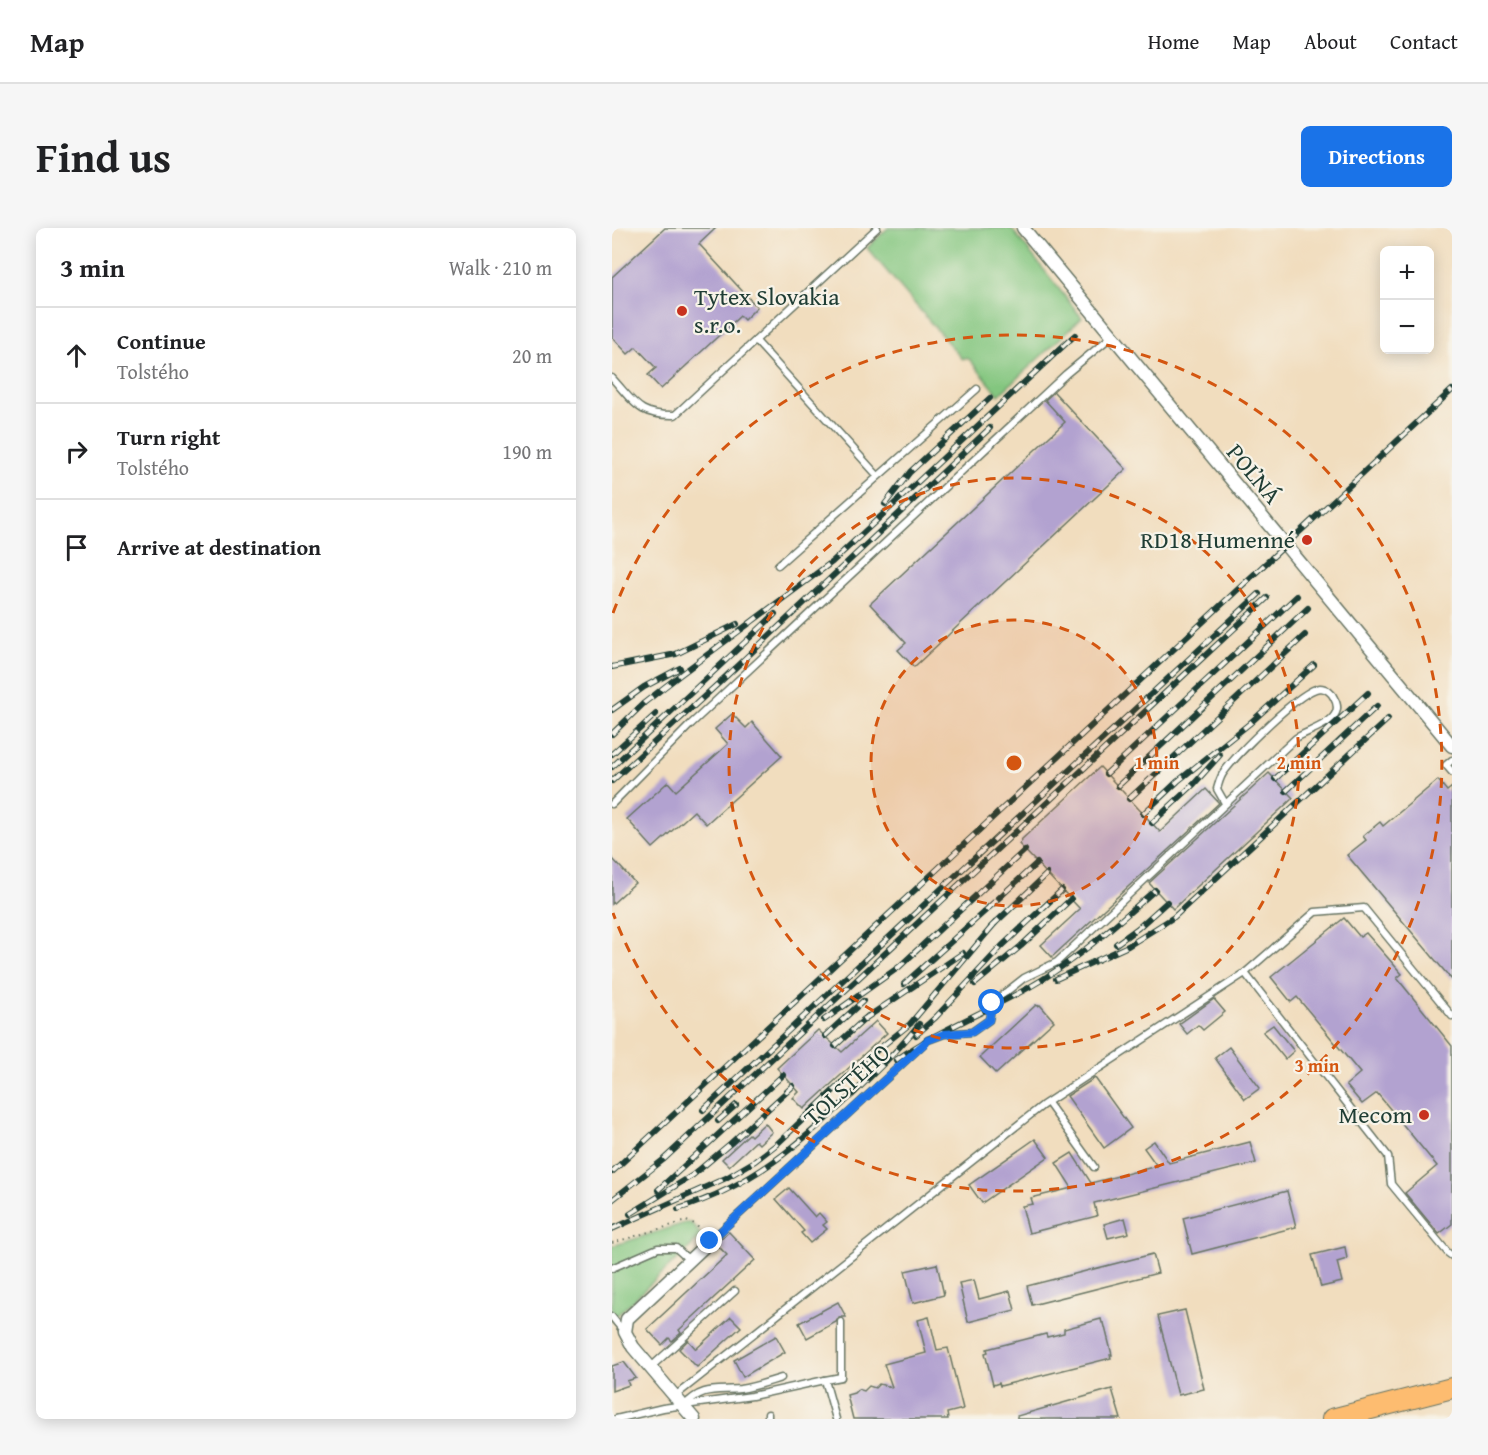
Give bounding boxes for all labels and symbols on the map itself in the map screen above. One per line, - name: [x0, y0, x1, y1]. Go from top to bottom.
- place label: Tytex Slovakia s.r.o.: [694, 279, 840, 342]
- marker: Tytex Slovakia s.r.o.: [675, 304, 689, 318]
- street label: POĽNÁ: [1219, 436, 1290, 512]
- place label: RD18 Humenné: [1140, 522, 1295, 557]
- marker: RD18 Humenné: [1300, 533, 1314, 547]
- text: 1 min: [1135, 749, 1180, 776]
- text: 2 min: [1277, 749, 1322, 776]
- centre of rings: [1004, 753, 1024, 773]
- route start: [978, 989, 1004, 1015]
- street label: TOLSTÉHO: [795, 1035, 898, 1134]
- text: 3 min: [1295, 1052, 1340, 1079]
- place label: Mecom: [1339, 1097, 1412, 1132]
- marker: Mecom: [1417, 1108, 1431, 1122]
- route end: [696, 1227, 722, 1253]

